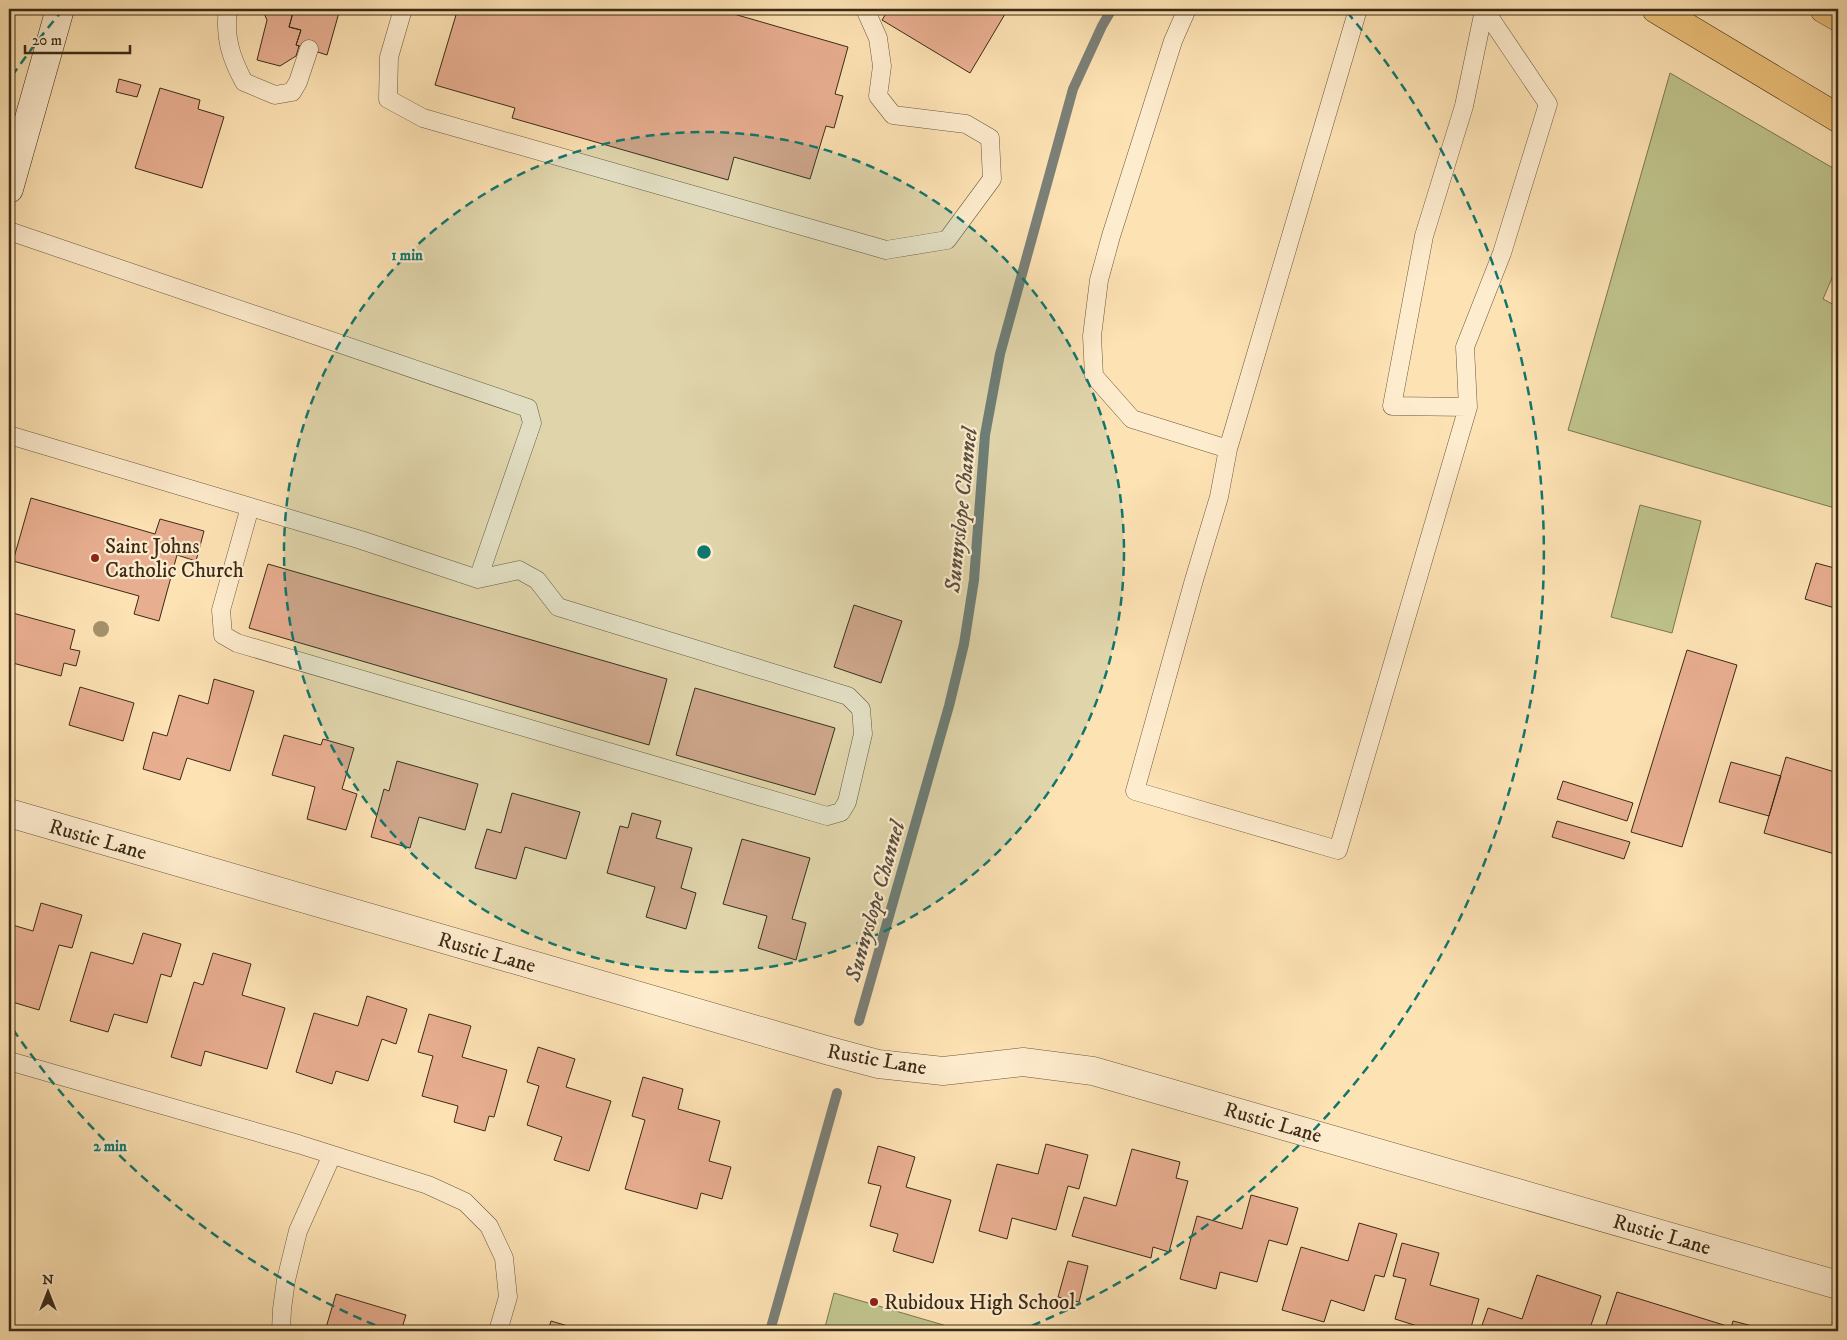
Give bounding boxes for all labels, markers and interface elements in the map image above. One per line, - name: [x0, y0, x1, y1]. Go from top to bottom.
- scale bar: [25, 22, 130, 54]
- text: 20 m: [32, 31, 62, 50]
- text: 1 min: [391, 246, 423, 265]
- water label: Sunnyslope Channel: [939, 424, 984, 595]
- place label: Saint Johns Catholic Church: [105, 534, 244, 584]
- centre of rings: [695, 543, 713, 561]
- marker: Saint Johns Catholic Church: [89, 552, 101, 564]
- street label: Rustic Lane: [46, 814, 150, 866]
- water label: Sunnyslope Channel: [839, 816, 912, 986]
- street label: Rustic Lane: [435, 927, 539, 979]
- street label: Rustic Lane: [825, 1038, 929, 1082]
- street label: Rustic Lane: [1221, 1097, 1325, 1149]
- text: 2 min: [93, 1137, 127, 1156]
- street label: Rustic Lane: [1610, 1209, 1714, 1261]
- north arrow: [22, 1268, 72, 1318]
- text: N: [42, 1271, 54, 1289]
- place label: Rubidoux High School: [884, 1290, 1076, 1316]
- marker: Rubidoux High School: [868, 1296, 880, 1308]

